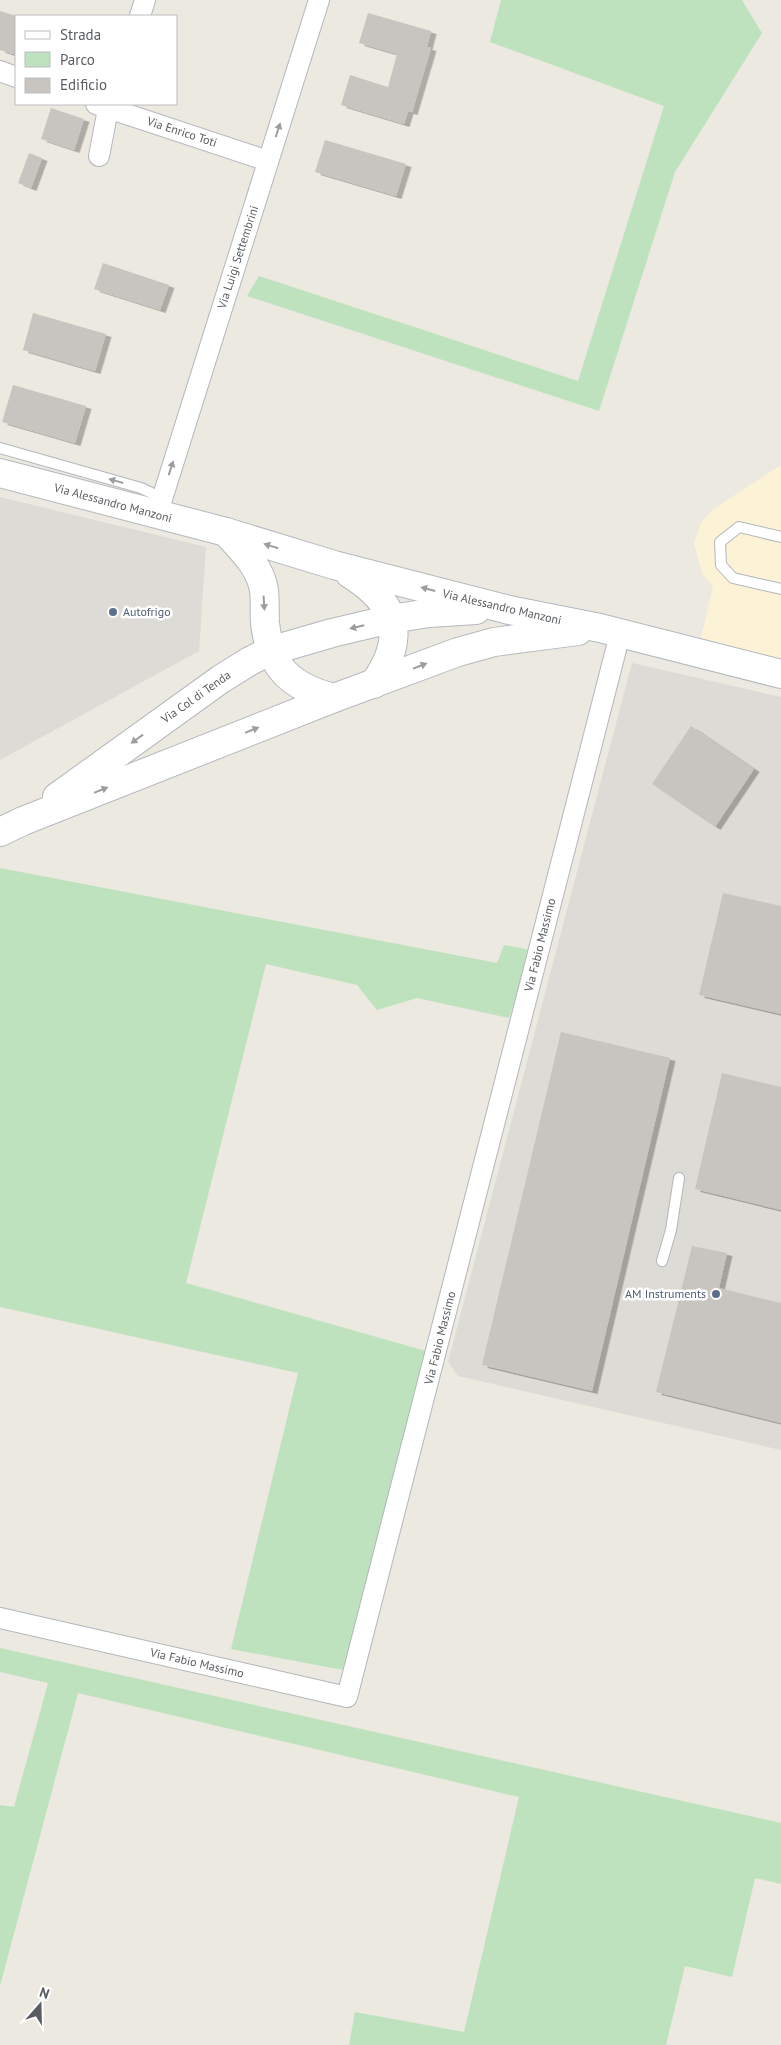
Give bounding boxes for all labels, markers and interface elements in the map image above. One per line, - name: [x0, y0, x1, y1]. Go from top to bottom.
- legend: [15, 15, 178, 105]
- text: Strada: [60, 25, 101, 44]
- text: Parco: [60, 50, 95, 69]
- text: Edificio: [60, 75, 107, 94]
- street label: Via Enrico Toti: [144, 113, 219, 150]
- one-way arrow: [275, 122, 283, 137]
- street label: Via Luigi Settembrini: [213, 203, 261, 311]
- one-way arrow: [168, 460, 176, 475]
- one-way arrow: [109, 477, 124, 485]
- street label: Via Alessandro Manzoni: [51, 479, 174, 525]
- one-way arrow: [264, 541, 279, 549]
- one-way arrow: [421, 585, 436, 593]
- street label: Via Alessandro Manzoni: [440, 585, 563, 627]
- one-way arrow: [261, 595, 269, 611]
- place label: Autofrigo: [123, 604, 171, 619]
- marker: Autofrigo: [107, 606, 119, 618]
- one-way arrow: [349, 623, 364, 631]
- one-way arrow: [413, 662, 428, 670]
- street label: Via Col di Tenda: [157, 667, 233, 727]
- one-way arrow: [245, 726, 259, 734]
- one-way arrow: [130, 734, 144, 744]
- one-way arrow: [94, 786, 109, 794]
- street label: Via Fabio Massimo: [520, 897, 558, 994]
- place label: AM Instruments: [625, 1286, 706, 1301]
- marker: AM Instruments: [710, 1288, 722, 1300]
- street label: Via Fabio Massimo: [420, 1290, 458, 1387]
- street label: Via Fabio Massimo: [148, 1644, 245, 1681]
- north arrow: [15, 1980, 65, 2030]
- text: N: [37, 1983, 52, 2003]

